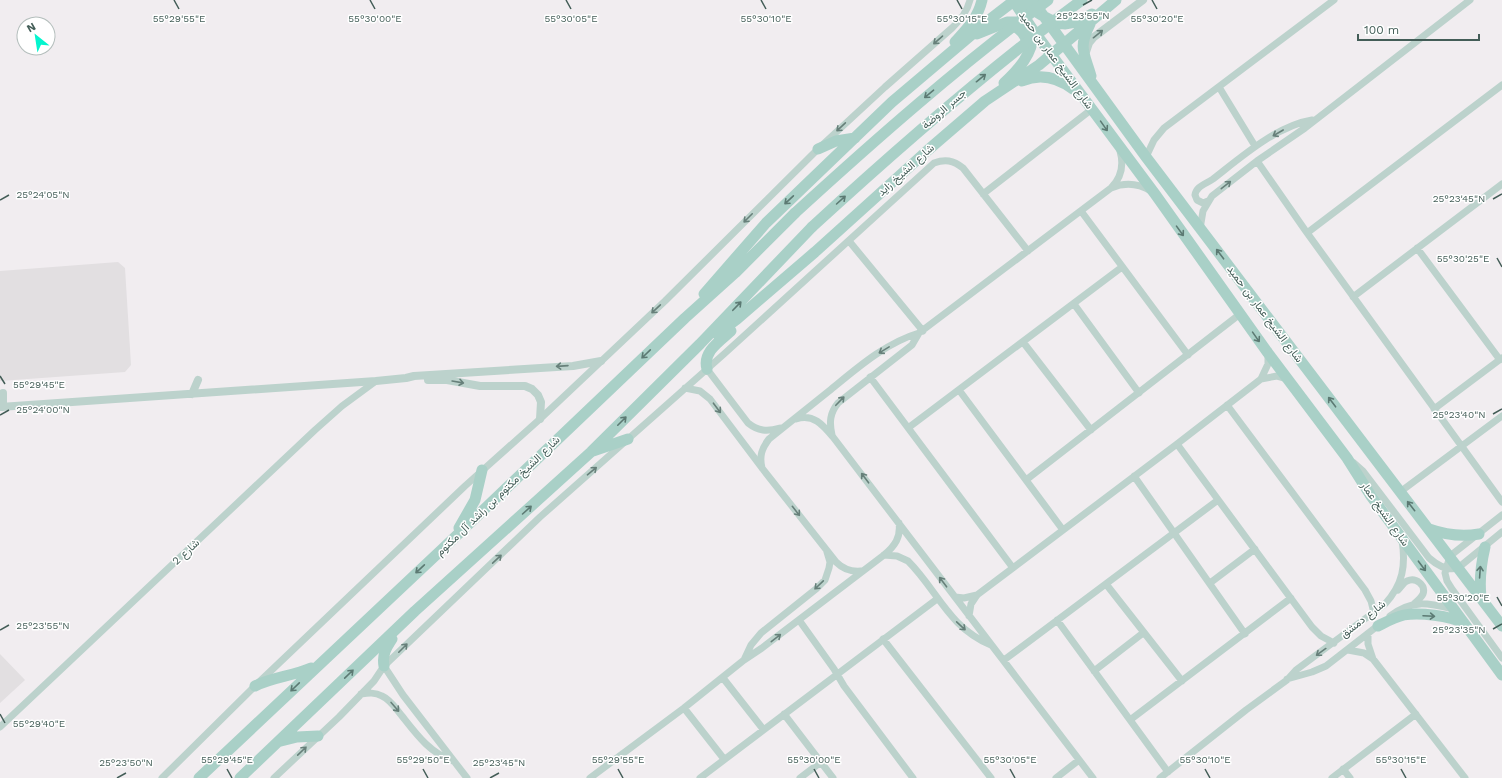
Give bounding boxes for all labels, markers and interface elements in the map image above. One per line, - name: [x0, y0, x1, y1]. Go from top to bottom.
- street label: شارع الشيخ عمار بن حميد: [1015, 9, 1096, 112]
- text: 25°23'55"N: [1056, 10, 1110, 21]
- text: 55°29'55"E: [153, 13, 205, 24]
- text: 55°30'00"E: [348, 13, 402, 24]
- text: 55°30'05"E: [544, 13, 598, 24]
- text: 55°30'10"E: [740, 13, 792, 24]
- text: 55°30'15"E: [937, 13, 987, 24]
- text: 55°30'20"E: [1130, 13, 1184, 24]
- north arrow: [16, 16, 56, 56]
- scale bar: [1358, 16, 1479, 42]
- text: N: [24, 20, 38, 35]
- text: 100 m: [1364, 23, 1399, 37]
- one-way arrow: [1092, 30, 1103, 39]
- one-way arrow: [933, 36, 943, 45]
- one-way arrow: [975, 74, 986, 82]
- street label: جسر الروضة: [919, 86, 969, 132]
- one-way arrow: [924, 89, 935, 98]
- one-way arrow: [1100, 120, 1108, 131]
- one-way arrow: [836, 122, 846, 132]
- one-way arrow: [1272, 130, 1284, 138]
- street label: شارع الشيخ زايد: [875, 141, 938, 200]
- one-way arrow: [1220, 181, 1231, 190]
- text: 25°24'05"N: [16, 189, 70, 200]
- text: 25°23'45"N: [1433, 193, 1485, 204]
- one-way arrow: [784, 195, 794, 205]
- one-way arrow: [836, 196, 846, 205]
- one-way arrow: [743, 213, 753, 223]
- one-way arrow: [1176, 225, 1184, 236]
- one-way arrow: [1215, 249, 1224, 260]
- text: 55°30'25"E: [1437, 253, 1489, 264]
- street label: شارع الشيخ عمار بن حميد: [1224, 263, 1306, 366]
- one-way arrow: [732, 301, 741, 311]
- one-way arrow: [651, 305, 661, 314]
- one-way arrow: [1252, 331, 1260, 342]
- one-way arrow: [878, 347, 890, 355]
- one-way arrow: [641, 350, 652, 359]
- one-way arrow: [556, 363, 569, 370]
- one-way arrow: [451, 378, 464, 386]
- text: 55°29'45"E: [13, 379, 65, 390]
- one-way arrow: [835, 396, 845, 406]
- one-way arrow: [1328, 397, 1336, 408]
- one-way arrow: [713, 402, 721, 413]
- text: 25°24'00"N: [16, 404, 70, 415]
- text: 25°23'40"N: [1432, 409, 1486, 420]
- one-way arrow: [617, 416, 627, 426]
- street label: شارع الشيخ مكتوم بن راشد آل مكتوم: [433, 433, 564, 559]
- one-way arrow: [587, 466, 598, 475]
- one-way arrow: [860, 473, 869, 484]
- street label: شارع الشيخ عمار: [1357, 479, 1412, 549]
- one-way arrow: [1407, 500, 1415, 511]
- one-way arrow: [522, 505, 532, 514]
- one-way arrow: [791, 506, 800, 517]
- street label: شارع 2: [170, 536, 203, 568]
- one-way arrow: [492, 554, 502, 563]
- one-way arrow: [1418, 560, 1426, 571]
- one-way arrow: [415, 565, 425, 574]
- one-way arrow: [1477, 566, 1484, 579]
- one-way arrow: [939, 576, 948, 587]
- one-way arrow: [814, 581, 824, 590]
- text: 55°30'20"E: [1436, 592, 1490, 603]
- street label: شارع دمشق: [1338, 597, 1389, 641]
- one-way arrow: [1422, 612, 1435, 619]
- text: 25°23'55"N: [16, 620, 70, 631]
- one-way arrow: [956, 621, 966, 631]
- text: 25°23'35"N: [1432, 624, 1486, 635]
- one-way arrow: [771, 633, 782, 642]
- one-way arrow: [398, 644, 408, 653]
- one-way arrow: [1316, 648, 1327, 656]
- one-way arrow: [344, 669, 354, 679]
- one-way arrow: [290, 682, 300, 692]
- one-way arrow: [390, 702, 399, 712]
- text: 55°29'40"E: [13, 718, 65, 729]
- one-way arrow: [297, 746, 307, 756]
- text: 55°29'45"E: [201, 754, 253, 765]
- text: 55°29'50"E: [396, 754, 450, 765]
- text: 55°29'55"E: [592, 754, 644, 765]
- text: 55°30'00"E: [787, 754, 841, 765]
- text: 55°30'05"E: [983, 754, 1037, 765]
- text: 55°30'10"E: [1179, 754, 1231, 765]
- text: 55°30'15"E: [1376, 754, 1426, 765]
- text: 25°23'50"N: [99, 757, 153, 768]
- text: 25°23'45"N: [473, 757, 525, 768]

